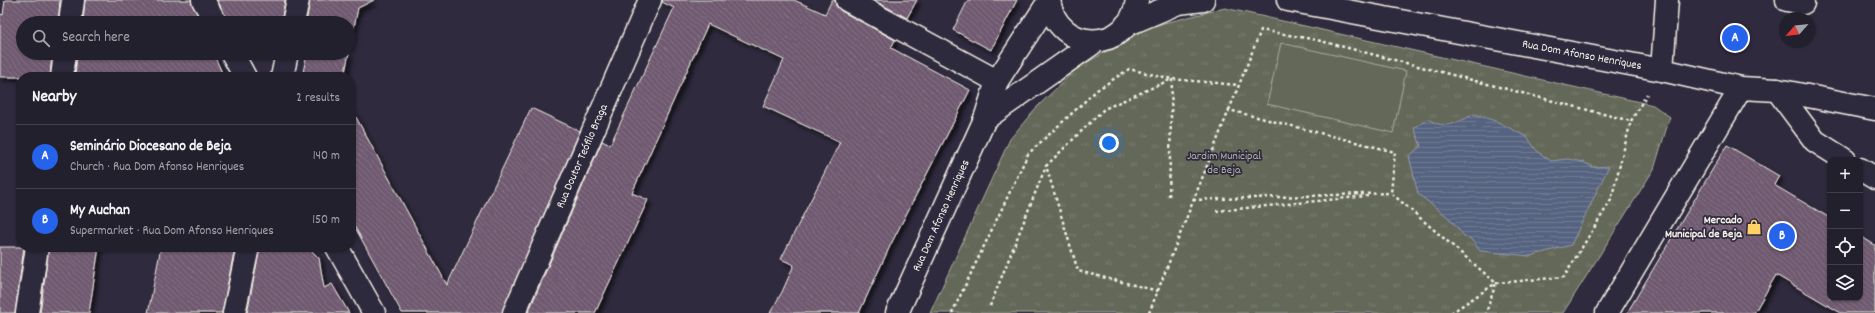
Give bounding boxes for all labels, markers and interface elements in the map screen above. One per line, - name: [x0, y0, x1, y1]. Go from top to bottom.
- north arrow: [1779, 12, 1815, 48]
- search box: [16, 16, 356, 60]
- pin: A: [1722, 23, 1748, 53]
- icon: search: [30, 27, 52, 49]
- text: Search here: [62, 27, 130, 49]
- street label: Rua Dom Afonso Henriques: [1521, 35, 1643, 75]
- text: Nearby: [32, 86, 76, 110]
- text: 2 results: [296, 89, 340, 108]
- street label: Rua Doutor Teófilo Braga: [552, 101, 612, 211]
- your location: [1099, 133, 1119, 153]
- text: Seminário Diocesano de Beja: [70, 136, 231, 158]
- text: A: [41, 147, 49, 166]
- text: 140 m: [313, 147, 340, 166]
- park label: Jardim Municipal de Beja: [1187, 148, 1261, 179]
- street label: Rua Dom Afonso Henriques: [908, 157, 974, 274]
- map controls: [1827, 157, 1863, 301]
- button: +: [1827, 157, 1863, 193]
- text: Church · Rua Dom Afonso Henriques: [70, 158, 244, 177]
- button: −: [1827, 193, 1863, 229]
- text: My Auchan: [70, 200, 130, 222]
- text: B: [42, 211, 48, 230]
- text: 150 m: [312, 211, 340, 230]
- place label: Mercado Municipal de Beja: [1665, 212, 1743, 243]
- shop icon: Mercado Municipal de Beja: [1745, 218, 1763, 236]
- pin: B: [1769, 221, 1795, 251]
- text: Supermarket · Rua Dom Afonso Henriques: [70, 222, 274, 241]
- button: locate: [1827, 229, 1863, 265]
- button: layers: [1827, 265, 1863, 301]

